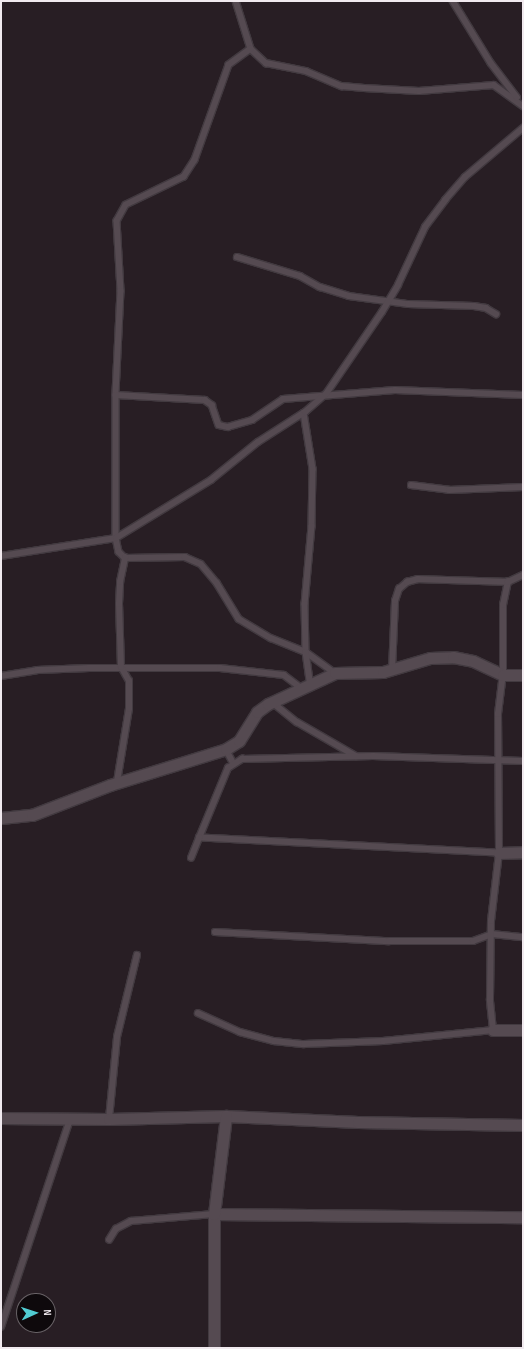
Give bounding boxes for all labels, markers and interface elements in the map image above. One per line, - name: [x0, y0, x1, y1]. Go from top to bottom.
- north arrow: [16, 1293, 56, 1333]
- text: N: [41, 1309, 54, 1316]

